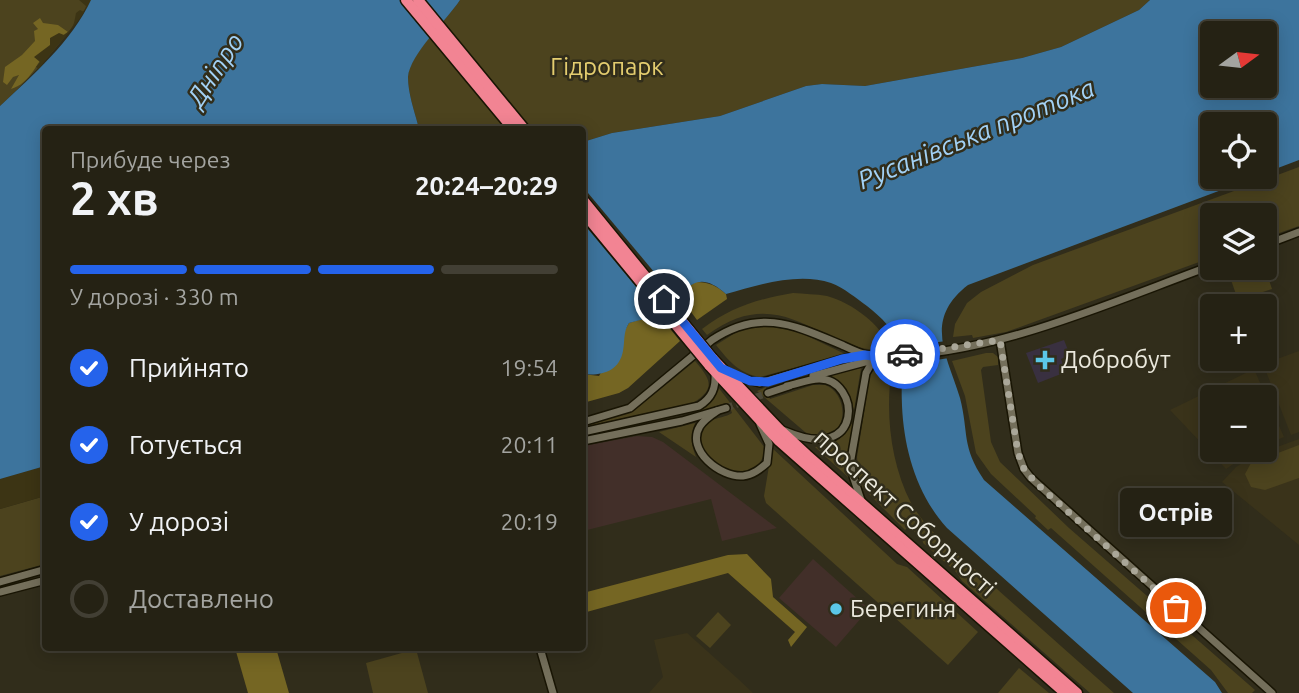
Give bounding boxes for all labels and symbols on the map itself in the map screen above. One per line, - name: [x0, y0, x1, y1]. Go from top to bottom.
- north arrow: [1200, 21, 1278, 98]
- water label: Дніпро: [179, 28, 249, 114]
- park label: Гідропарк: [550, 53, 664, 80]
- water label: Русанівська протока: [853, 73, 1098, 194]
- pin: [634, 269, 694, 329]
- courier: [870, 319, 940, 389]
- place label: Добробут: [1061, 346, 1171, 373]
- marker: Добробут: [1035, 350, 1055, 370]
- street label: проспект Соборності: [809, 424, 1002, 601]
- callout: Острів: [1120, 489, 1232, 538]
- pin: [1146, 578, 1206, 638]
- place label: Берегиня: [850, 595, 956, 622]
- marker: Берегиня: [828, 601, 844, 617]

